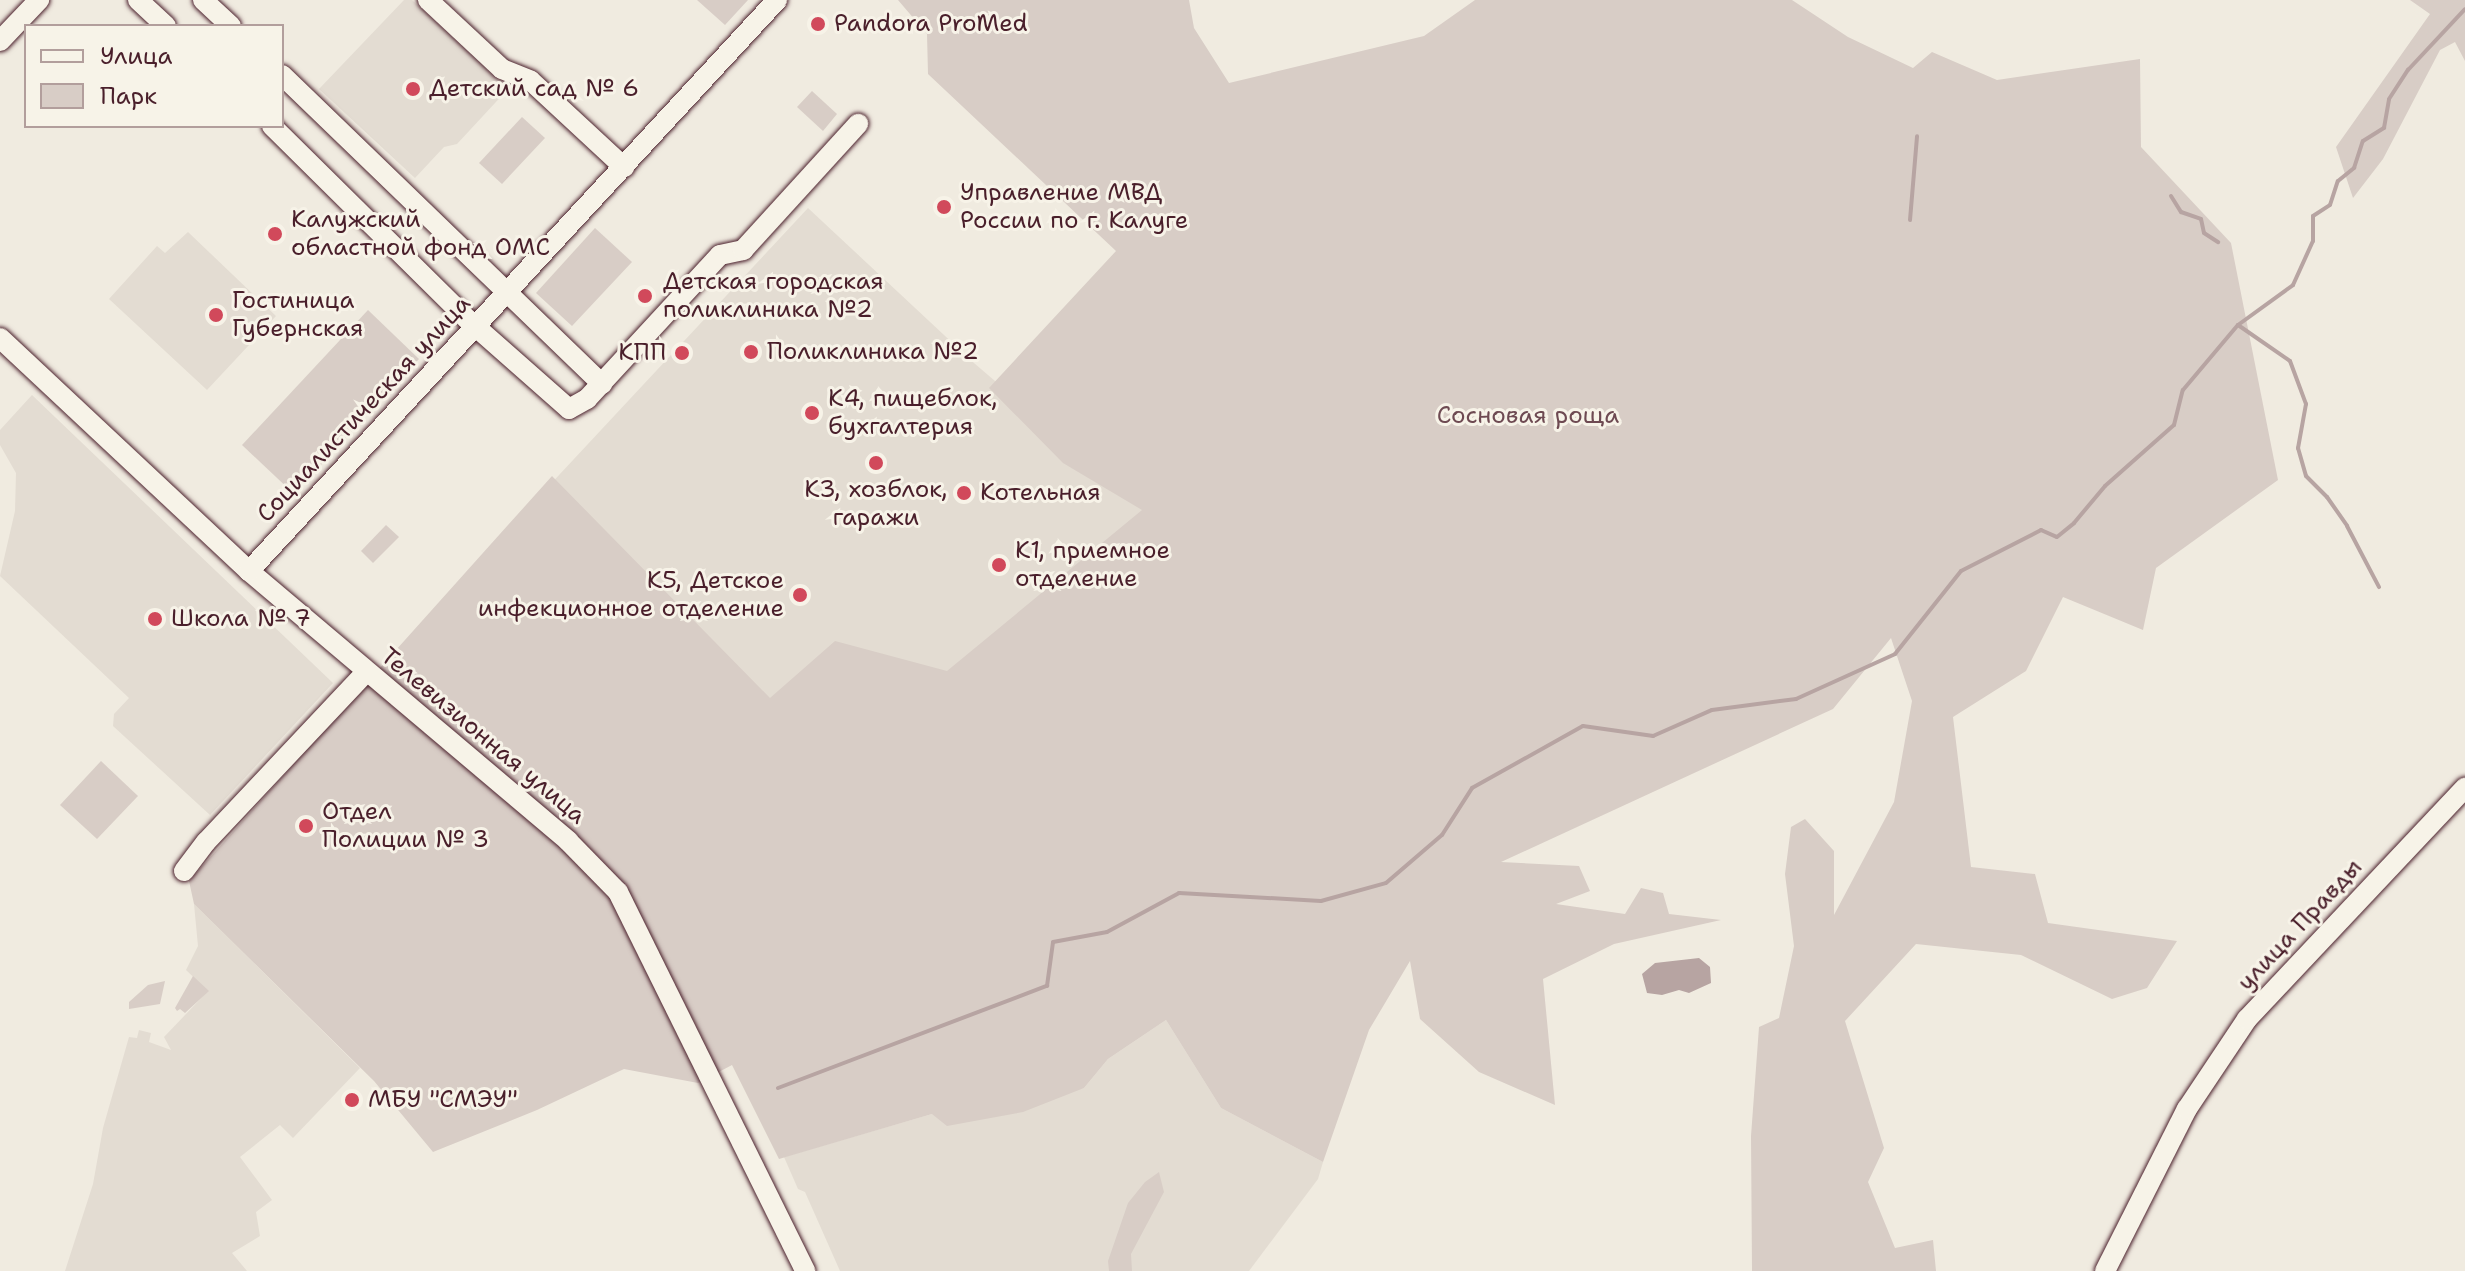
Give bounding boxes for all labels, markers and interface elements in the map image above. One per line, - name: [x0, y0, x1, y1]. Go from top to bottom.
- place label: Pandora ProMed: [834, 10, 1028, 38]
- marker: Pandora ProMed: [809, 15, 827, 33]
- legend: [24, 24, 284, 128]
- text: Улица: [100, 40, 173, 72]
- place label: Детский сад № 6: [429, 75, 639, 103]
- text: Парк: [100, 80, 157, 112]
- marker: Детский сад № 6: [404, 80, 422, 98]
- place label: Управление МВД России по г. Калуге: [960, 179, 1188, 235]
- marker: Управление МВД России по г. Калуге: [935, 198, 953, 216]
- place label: Калужский областной фонд ОМС: [291, 206, 550, 262]
- marker: Калужский областной фонд ОМС: [266, 225, 284, 243]
- place label: Детская городская поликлиника №2: [663, 268, 884, 324]
- marker: Детская городская поликлиника №2: [634, 285, 656, 307]
- place label: Гостиница Губернская: [232, 287, 363, 343]
- street label: Социалистическая улица: [251, 289, 477, 529]
- marker: Гостиница Губернская: [207, 306, 225, 324]
- place label: Поликлиника №2: [767, 338, 979, 366]
- place label: КПП: [618, 339, 666, 367]
- marker: Поликлиника №2: [742, 343, 760, 361]
- marker: КПП: [673, 344, 691, 362]
- place label: К4, пищеблок, бухгалтерия: [828, 385, 998, 441]
- park label: Сосновая роща: [1437, 402, 1619, 430]
- marker: К4, пищеблок, бухгалтерия: [803, 404, 821, 422]
- marker: К3, хозблок, гаражи: [867, 454, 885, 472]
- place label: К3, хозблок, гаражи: [804, 476, 948, 532]
- place label: Котельная: [980, 479, 1101, 507]
- marker: Котельная: [955, 484, 973, 502]
- place label: К1, приемное отделение: [1015, 537, 1170, 593]
- marker: К1, приемное отделение: [990, 556, 1008, 574]
- place label: К5, Детское инфекционное отделение: [478, 567, 784, 623]
- marker: К5, Детское инфекционное отделение: [791, 586, 809, 604]
- place label: Школа № 7: [171, 605, 311, 633]
- marker: Школа № 7: [146, 610, 164, 628]
- street label: Телевизионная улица: [375, 642, 591, 830]
- place label: Отдел Полиции № 3: [322, 798, 489, 854]
- marker: Отдел Полиции № 3: [297, 817, 315, 835]
- street label: улица Правды: [2232, 853, 2368, 997]
- place label: МБУ "СМЭУ": [368, 1086, 518, 1114]
- marker: МБУ "СМЭУ": [343, 1091, 361, 1109]

